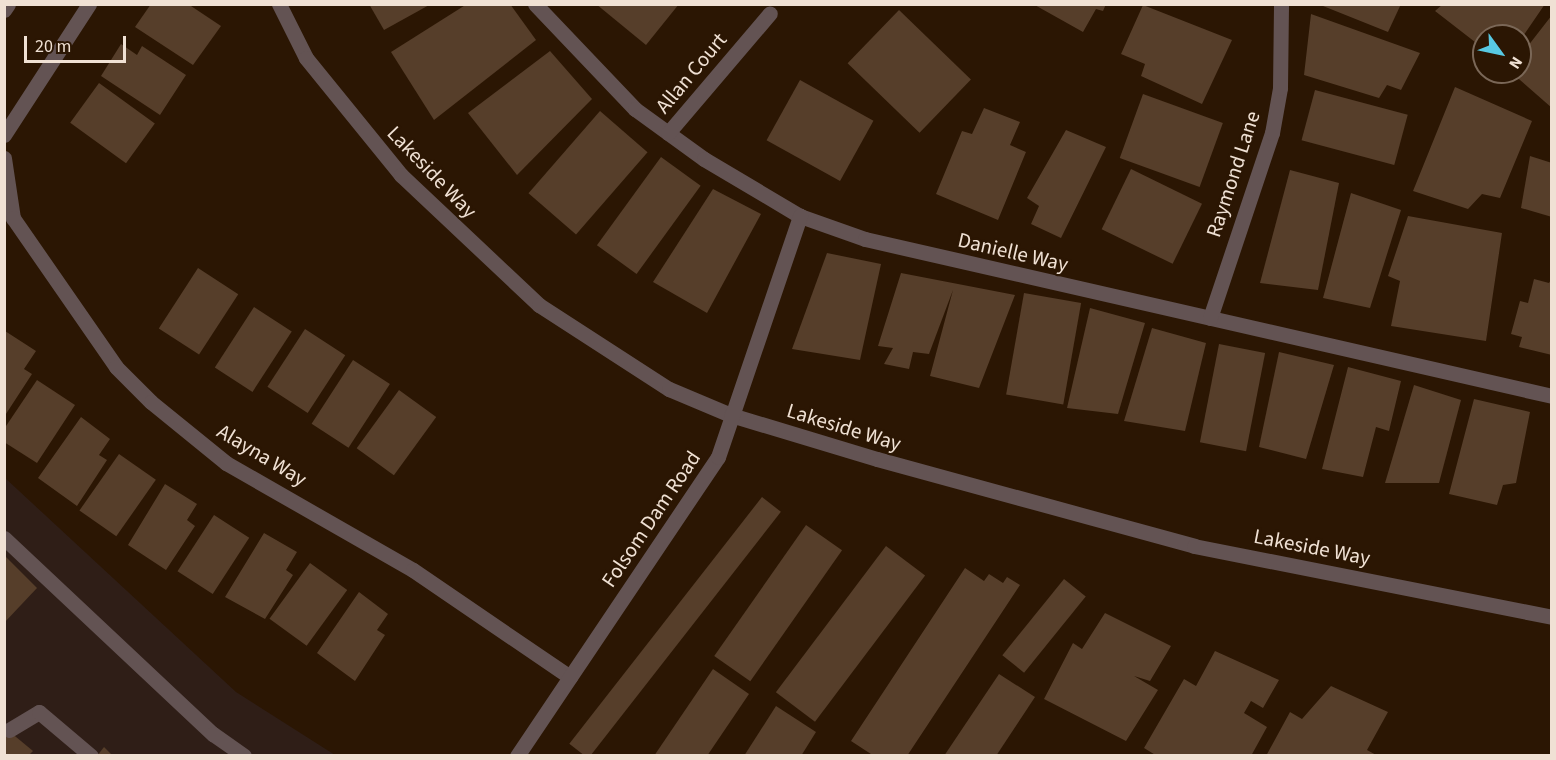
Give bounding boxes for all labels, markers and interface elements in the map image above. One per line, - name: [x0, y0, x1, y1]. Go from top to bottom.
- scale bar: [27, 24, 129, 62]
- north arrow: [1472, 24, 1532, 84]
- street label: Allan Court: [650, 28, 732, 118]
- text: 20 m: [35, 34, 71, 59]
- text: N: [1503, 52, 1528, 73]
- street label: Raymond Lane: [1201, 108, 1265, 240]
- street label: Lakeside Way: [382, 121, 482, 223]
- street label: Danielle Way: [955, 227, 1071, 277]
- street label: Lakeside Way: [784, 398, 904, 456]
- street label: Alayna Way: [213, 418, 311, 492]
- street label: Folsom Dam Road: [596, 446, 706, 592]
- street label: Lakeside Way: [1252, 523, 1372, 571]

